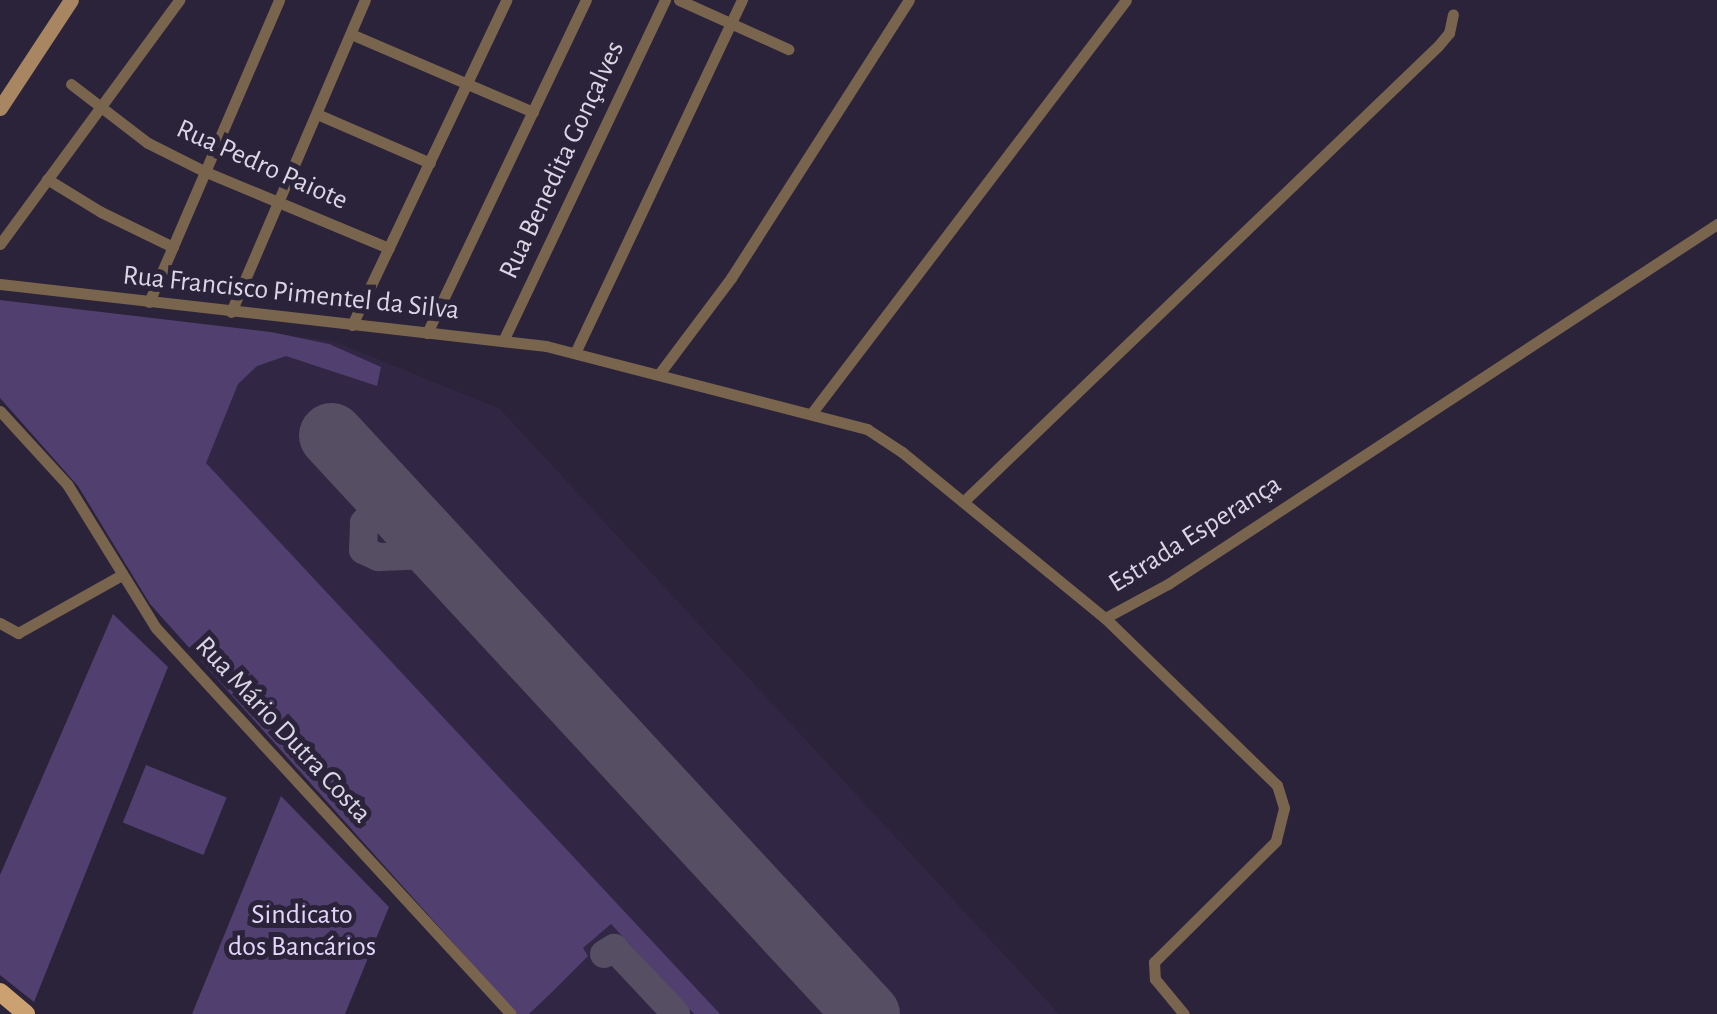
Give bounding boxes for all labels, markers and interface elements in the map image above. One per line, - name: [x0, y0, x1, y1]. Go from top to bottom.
- street label: Rua Benedita Gonçalves: [492, 36, 632, 284]
- street label: Rua Pedro Paiote: [171, 112, 353, 218]
- street label: Rua Francisco Pimentel da Silva: [121, 259, 461, 327]
- street label: Estrada Esperança: [1103, 468, 1287, 600]
- street label: Rua Mário Dutra Costa: [188, 630, 378, 830]
- park label: Sindicato dos Bancários: [228, 898, 376, 964]

